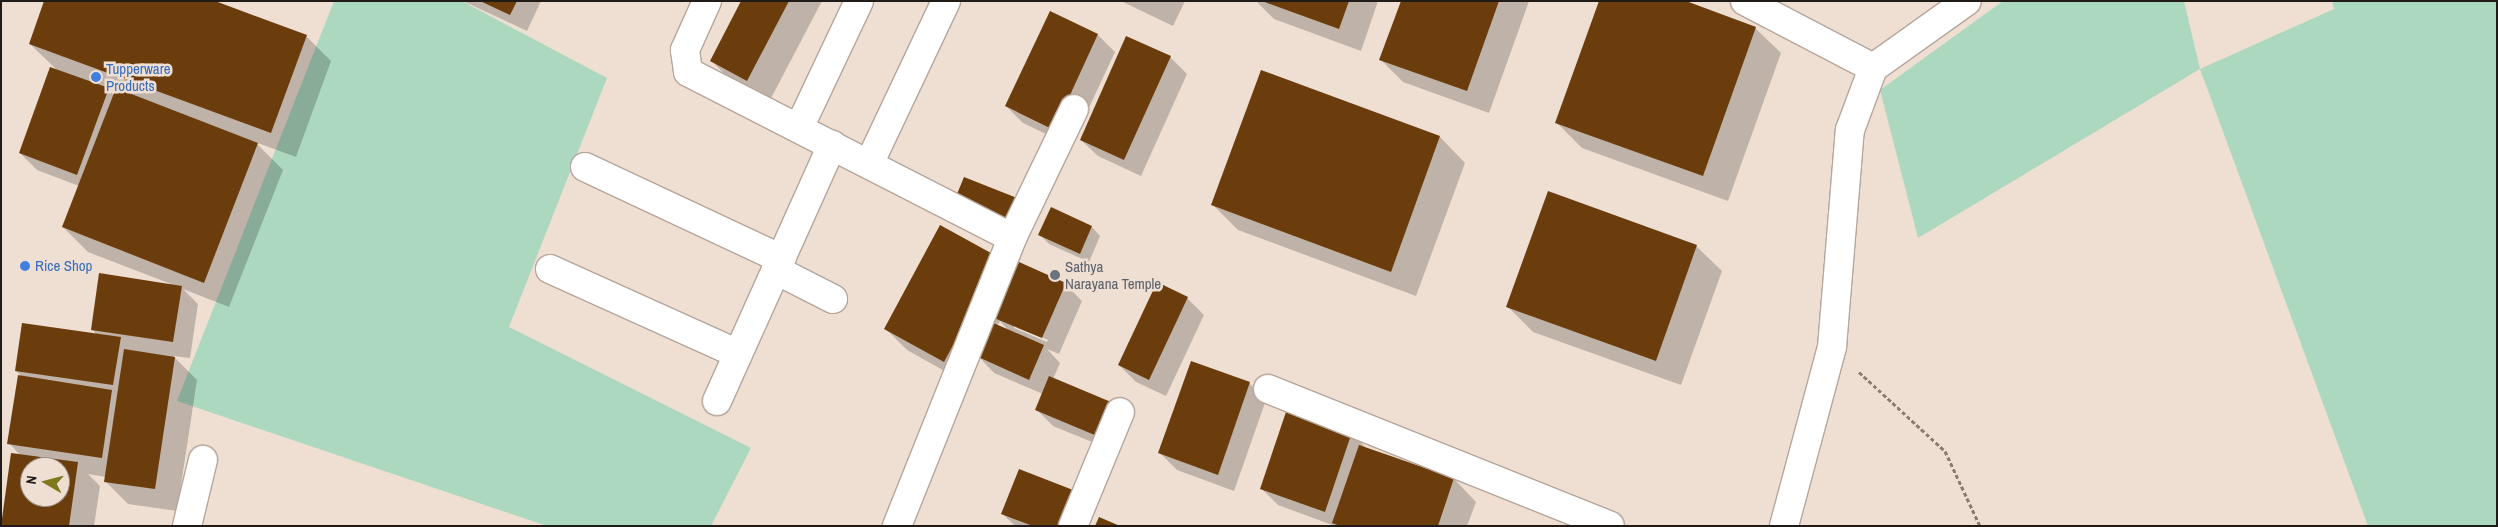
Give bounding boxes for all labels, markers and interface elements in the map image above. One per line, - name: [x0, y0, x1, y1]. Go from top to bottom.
- place label: Tupperware Products: [106, 59, 171, 94]
- marker: Tupperware Products: [90, 71, 102, 83]
- place label: Rice Shop: [35, 257, 92, 275]
- place label: Sathya Narayana Temple: [1065, 257, 1161, 292]
- marker: Rice Shop: [19, 260, 31, 272]
- marker: Sathya Narayana Temple: [1049, 269, 1061, 281]
- north arrow: [20, 457, 70, 507]
- text: N: [22, 475, 41, 485]

